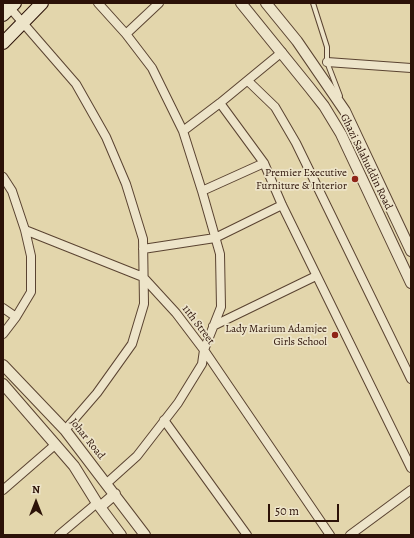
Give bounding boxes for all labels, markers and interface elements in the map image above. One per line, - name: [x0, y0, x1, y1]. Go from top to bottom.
- street label: Ghazi Salahuddin Road: [337, 112, 395, 212]
- place label: Premier Executive Furniture & Interior: [256, 166, 347, 192]
- marker: Premier Executive Furniture & Interior: [350, 174, 360, 184]
- street label: 11th Street: [179, 303, 217, 347]
- place label: Lady Marium Adamjee Girls School: [225, 322, 327, 348]
- marker: Lady Marium Adamjee Girls School: [330, 330, 340, 340]
- street label: Johar Road: [66, 416, 108, 462]
- north arrow: [16, 482, 56, 522]
- text: N: [32, 482, 40, 497]
- scale bar: [270, 496, 341, 522]
- text: 50 m: [275, 503, 299, 519]

